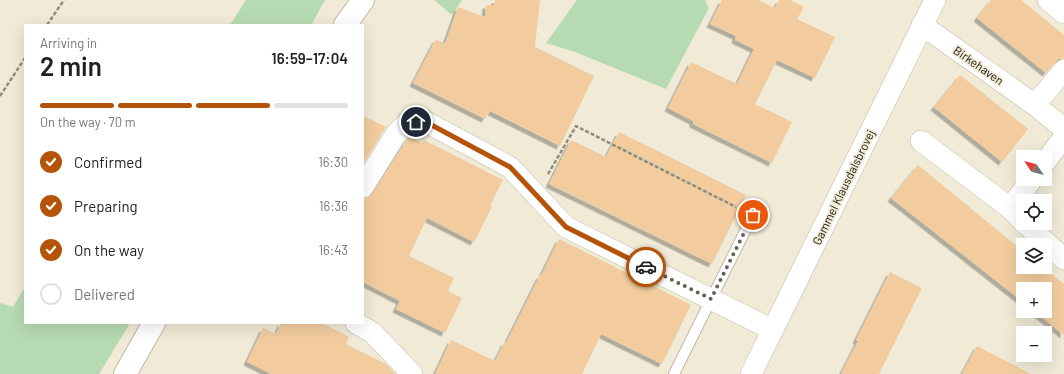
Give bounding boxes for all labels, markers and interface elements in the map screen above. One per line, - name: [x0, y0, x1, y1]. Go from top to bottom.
- text: Arriving in: [40, 35, 97, 51]
- street label: Birkehaven: [951, 43, 1007, 87]
- text: 16:59–17:04: [271, 49, 348, 67]
- text: 2 min: [40, 50, 102, 81]
- pin: [399, 105, 433, 139]
- icon: home: [405, 111, 427, 133]
- text: On the way · 70 m: [40, 114, 135, 130]
- street label: Gammel Klausdalsbrovej: [809, 127, 877, 247]
- north arrow: [1016, 150, 1052, 186]
- map controls: [1016, 150, 1052, 362]
- icon: check: [40, 151, 62, 173]
- text: Confirmed: [74, 153, 142, 171]
- text: 16:30: [318, 154, 348, 170]
- button: locate: [1016, 194, 1052, 230]
- icon: check: [40, 195, 62, 217]
- text: Preparing: [74, 197, 138, 215]
- text: 16:36: [319, 198, 348, 214]
- pin: [736, 198, 770, 232]
- icon: bag: [742, 204, 764, 226]
- button: layers: [1016, 238, 1052, 274]
- icon: check: [40, 239, 62, 261]
- text: On the way: [74, 241, 144, 259]
- text: 16:43: [318, 242, 348, 258]
- courier: [626, 247, 666, 287]
- icon: car: [635, 256, 657, 278]
- button: +: [1016, 282, 1052, 318]
- text: Delivered: [74, 285, 135, 303]
- button: −: [1016, 326, 1052, 362]

